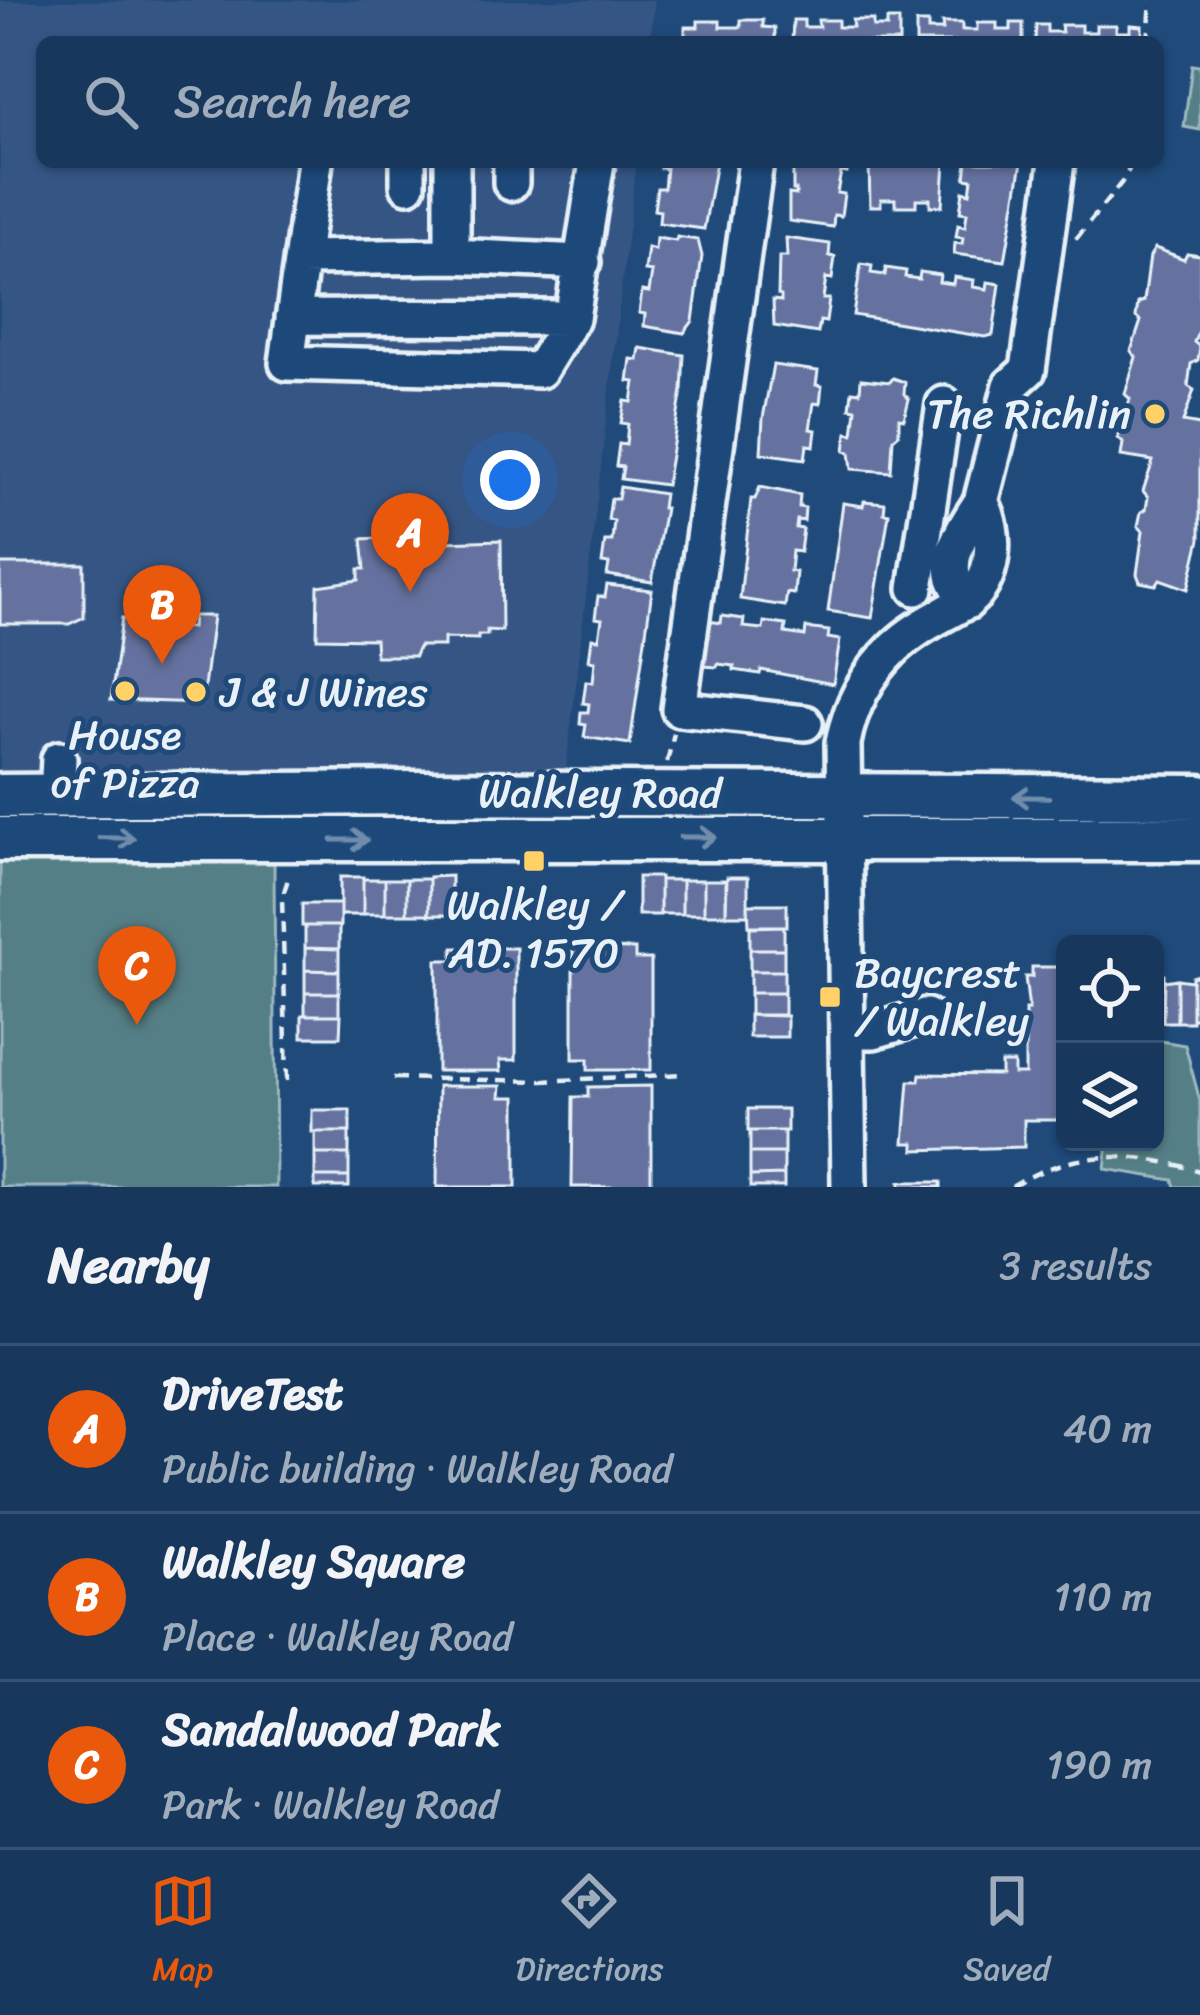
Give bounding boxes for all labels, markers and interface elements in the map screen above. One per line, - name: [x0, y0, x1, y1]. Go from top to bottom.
- search box: [36, 36, 1164, 168]
- text: Search here: [174, 62, 411, 142]
- icon: search: [78, 69, 144, 135]
- place label: The Richlin: [927, 377, 1131, 451]
- marker: The Richlin: [1142, 401, 1168, 427]
- your location: [480, 450, 540, 510]
- pin: A: [371, 493, 449, 592]
- pin: B: [123, 565, 201, 664]
- place label: J & J Wines: [218, 655, 428, 729]
- marker: House of Pizza: [112, 678, 138, 704]
- marker: J & J Wines: [183, 679, 209, 705]
- place label: House of Pizza: [51, 698, 199, 820]
- street label: Walkley Road: [478, 756, 725, 830]
- one-way arrow: [1012, 786, 1051, 808]
- one-way arrow: [678, 826, 717, 848]
- one-way arrow: [97, 827, 136, 850]
- one-way arrow: [330, 829, 369, 851]
- marker: Walkley / AD. 1570: [521, 848, 547, 874]
- place label: Walkley / AD. 1570: [447, 868, 627, 990]
- pin: C: [98, 926, 176, 1025]
- map controls: [1056, 935, 1164, 1151]
- button: locate: [1056, 935, 1164, 1043]
- place label: Baycrest / Walkley: [854, 936, 1029, 1058]
- marker: Baycrest / Walkley: [817, 984, 843, 1010]
- button: layers: [1056, 1043, 1164, 1151]
- text: Nearby: [48, 1220, 209, 1310]
- text: 3 results: [999, 1231, 1152, 1300]
- text: DriveTest: [162, 1354, 344, 1434]
- text: A: [74, 1394, 100, 1463]
- text: 40 m: [1063, 1394, 1152, 1463]
- text: Public building · Walkley Road: [162, 1434, 673, 1503]
- text: Walkley Square: [162, 1522, 465, 1602]
- text: B: [75, 1562, 99, 1631]
- text: 110 m: [1054, 1562, 1152, 1631]
- text: Place · Walkley Road: [162, 1602, 513, 1671]
- text: Sandalwood Park: [162, 1690, 500, 1770]
- text: C: [75, 1730, 99, 1799]
- text: 190 m: [1047, 1730, 1152, 1799]
- text: Park · Walkley Road: [162, 1770, 499, 1839]
- tab: Map: [150, 1868, 216, 1998]
- tab: Directions: [516, 1868, 663, 1998]
- tab: Saved: [963, 1868, 1050, 1998]

